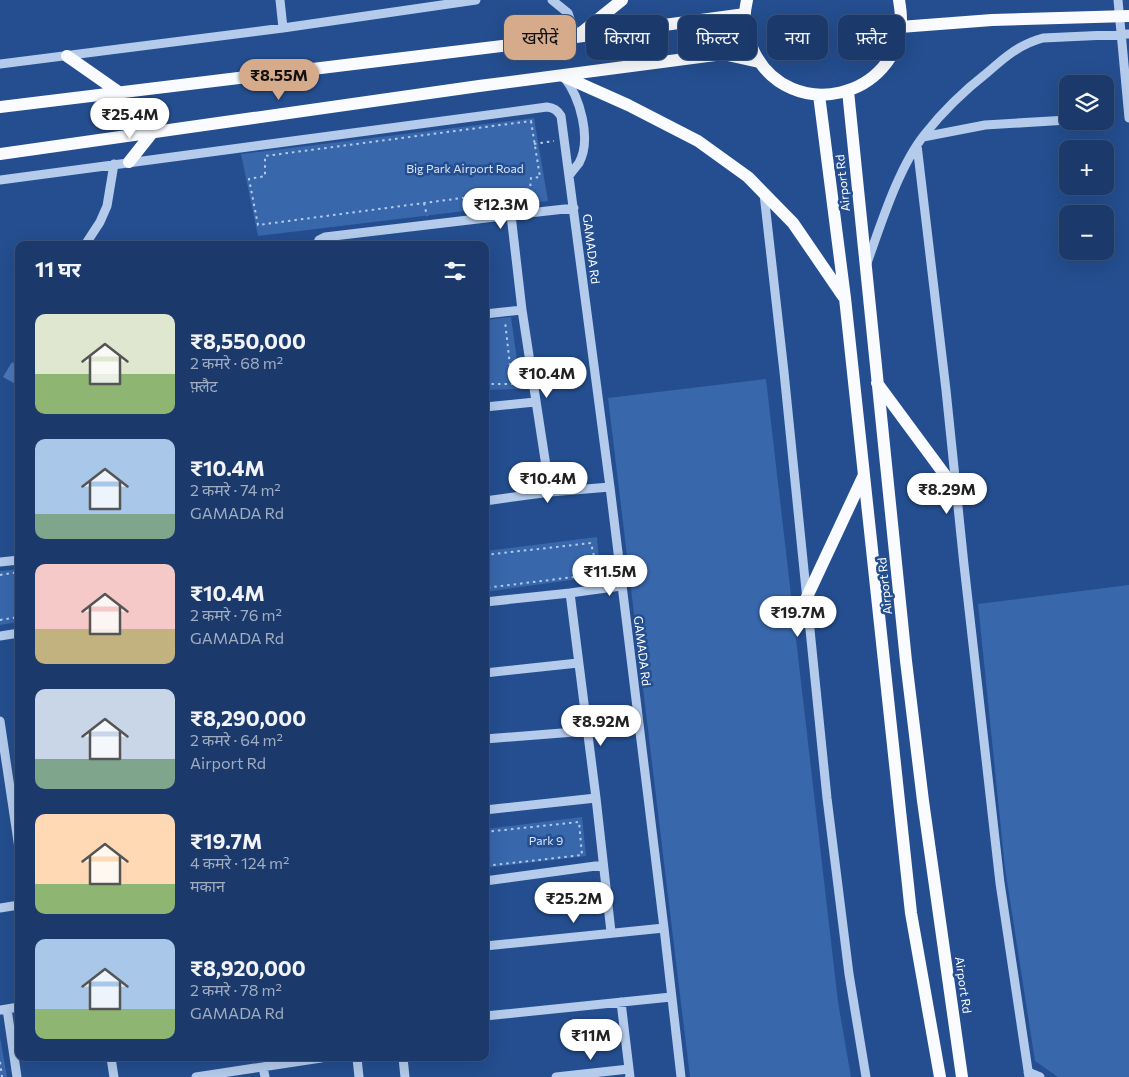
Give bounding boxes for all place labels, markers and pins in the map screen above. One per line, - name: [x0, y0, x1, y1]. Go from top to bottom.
- pin: ₹8.55M: [238, 58, 320, 101]
- pin: ₹25.4M: [89, 98, 171, 140]
- pin: ₹12.3M: [460, 188, 542, 230]
- pin: ₹10.4M: [506, 356, 588, 399]
- pin: ₹10.4M: [507, 462, 589, 504]
- pin: ₹8.29M: [906, 472, 988, 515]
- pin: ₹11.5M: [569, 554, 651, 597]
- pin: ₹19.7M: [757, 596, 839, 638]
- pin: ₹8.92M: [560, 704, 642, 747]
- pin: ₹25.2M: [533, 882, 615, 924]
- pin: ₹11M: [561, 1018, 621, 1061]

